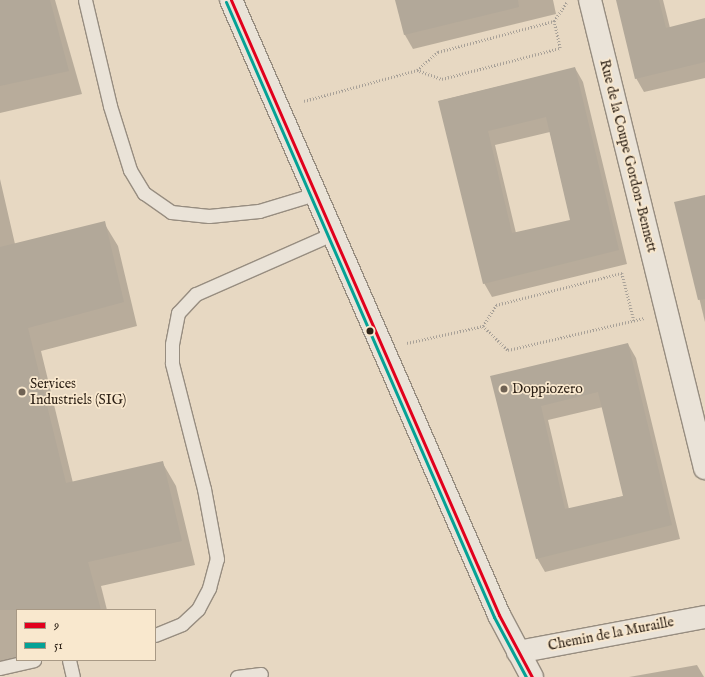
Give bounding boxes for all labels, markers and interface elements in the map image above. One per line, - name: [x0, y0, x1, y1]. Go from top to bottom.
- street label: Rue de la Coupe Gordon-Bennett: [596, 58, 660, 254]
- unlabelled marker: [365, 326, 375, 336]
- place label: Services Industriels (SIG): [30, 376, 126, 408]
- place label: Doppiozero: [512, 381, 583, 397]
- marker: Doppiozero: [499, 384, 509, 394]
- marker: Services Industriels (SIG): [17, 387, 27, 397]
- legend: [16, 609, 156, 661]
- street label: Chemin de la Muraille: [547, 614, 675, 654]
- text: 9: [54, 618, 59, 633]
- text: 51: [54, 638, 63, 653]

